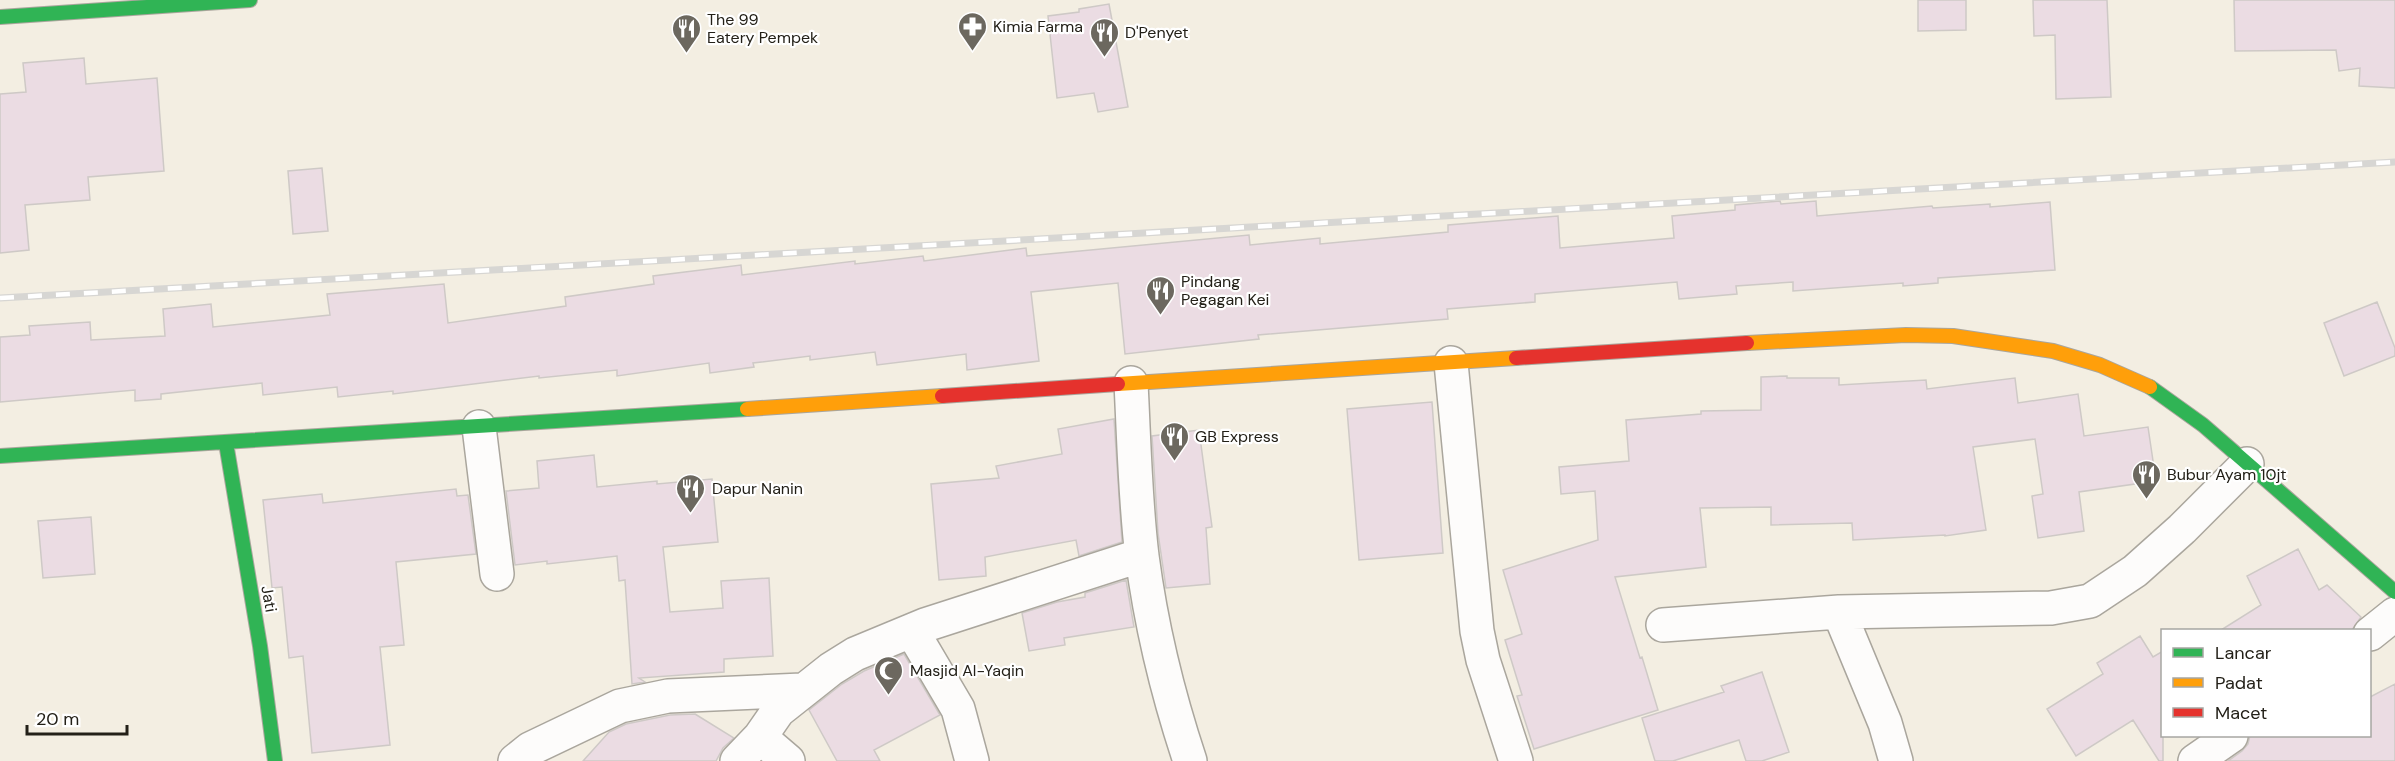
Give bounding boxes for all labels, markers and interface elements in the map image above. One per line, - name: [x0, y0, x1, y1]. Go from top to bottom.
- place label: The 99 Eatery Pempek: [707, 9, 818, 48]
- pharmacy icon: Kimia Farma: [956, 10, 988, 52]
- restaurant icon: The 99 Eatery Pempek: [670, 12, 702, 54]
- place label: Kimia Farma: [993, 16, 1083, 37]
- restaurant icon: D'Penyet: [1088, 16, 1120, 58]
- place label: D'Penyet: [1125, 22, 1189, 43]
- place label: Pindang Pegagan Kei: [1181, 271, 1269, 310]
- restaurant icon: Pindang Pegagan Kei: [1144, 274, 1176, 316]
- restaurant icon: GB Express: [1158, 420, 1190, 462]
- place label: GB Express: [1195, 426, 1279, 447]
- restaurant icon: Bubur Ayam 10jt: [2130, 458, 2162, 500]
- place label: Bubur Ayam 10jt: [2167, 464, 2287, 485]
- restaurant icon: Dapur Nanin: [675, 472, 707, 514]
- place label: Dapur Nanin: [712, 478, 803, 499]
- street label: Jati: [256, 584, 282, 614]
- legend: [2161, 629, 2371, 737]
- text: Lancar: [2215, 641, 2272, 665]
- mosque icon: Masjid Al-Yaqin: [873, 654, 905, 696]
- place label: Masjid Al-Yaqin: [910, 660, 1024, 681]
- text: Padat: [2215, 671, 2263, 695]
- scale bar: [27, 698, 128, 736]
- text: Macet: [2215, 701, 2267, 725]
- text: 20 m: [36, 707, 79, 731]

